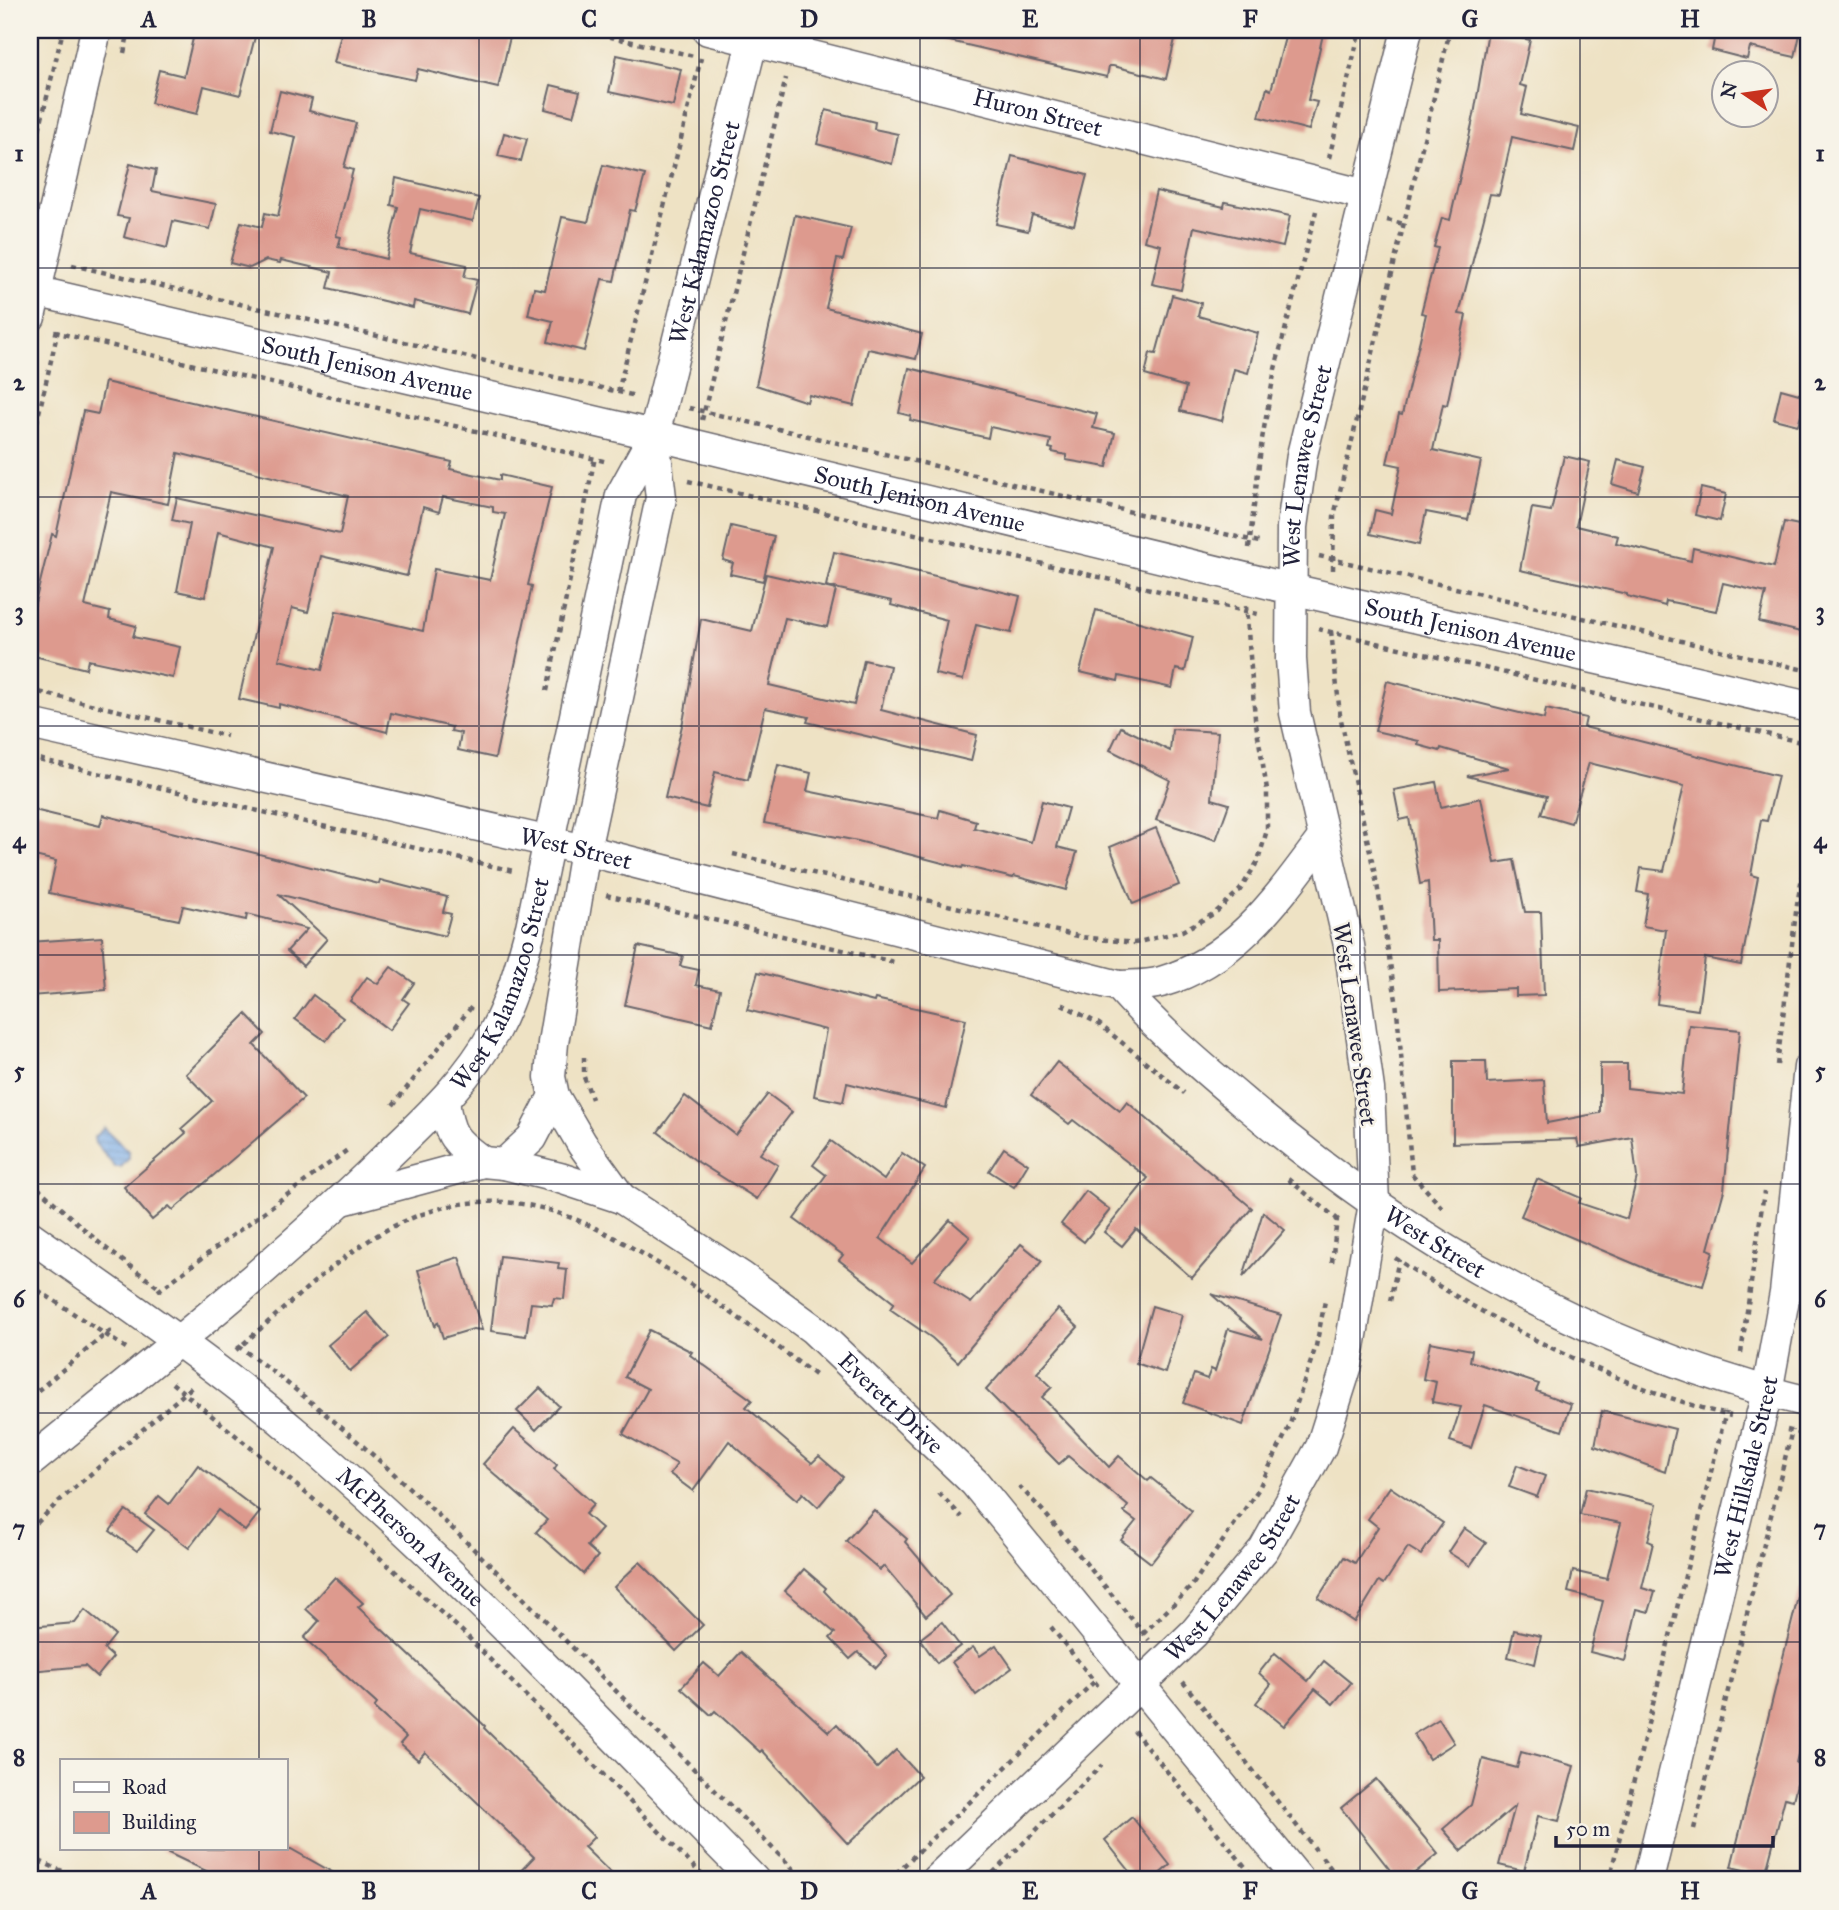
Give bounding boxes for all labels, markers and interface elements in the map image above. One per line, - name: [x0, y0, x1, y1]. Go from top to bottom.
- text: A: [139, 5, 157, 33]
- text: B: [361, 5, 377, 33]
- text: C: [581, 5, 597, 33]
- text: D: [800, 5, 818, 33]
- text: E: [1022, 5, 1039, 33]
- text: F: [1242, 5, 1258, 33]
- text: G: [1462, 5, 1479, 33]
- text: H: [1680, 5, 1700, 33]
- north arrow: [1710, 60, 1780, 130]
- text: N: [1716, 80, 1742, 101]
- street label: Huron Street: [970, 82, 1106, 143]
- street label: West Kalamazoo Street: [662, 117, 747, 347]
- text: 1: [14, 139, 24, 167]
- text: 1: [1815, 139, 1825, 167]
- street label: South Jenison Avenue: [258, 329, 476, 407]
- street label: West Lenawee Street: [1277, 361, 1339, 567]
- text: 2: [13, 368, 25, 396]
- text: 2: [1814, 368, 1826, 396]
- street label: South Jenison Avenue: [811, 459, 1028, 539]
- street label: South Jenison Avenue: [1362, 591, 1579, 668]
- text: 3: [14, 597, 24, 626]
- text: 3: [1815, 597, 1825, 626]
- street label: West Street: [517, 821, 636, 876]
- text: 4: [13, 826, 27, 854]
- text: 4: [1814, 826, 1828, 854]
- street label: West Kalamazoo Street: [444, 875, 556, 1096]
- street label: West Lenawee Street: [1326, 920, 1384, 1128]
- text: 5: [14, 1056, 25, 1084]
- text: 5: [1815, 1056, 1826, 1084]
- street label: West Street: [1379, 1199, 1491, 1285]
- text: 6: [13, 1285, 26, 1313]
- text: 6: [1814, 1285, 1827, 1313]
- street label: Everett Drive: [832, 1346, 950, 1460]
- street label: West Hillsdale Street: [1707, 1373, 1785, 1581]
- street label: McPherson Avenue: [330, 1461, 491, 1614]
- street label: West Lenawee Street: [1158, 1488, 1307, 1668]
- text: 7: [13, 1514, 25, 1542]
- text: 7: [1814, 1514, 1826, 1542]
- text: 8: [13, 1743, 25, 1771]
- text: 8: [1814, 1743, 1826, 1771]
- legend: [60, 1759, 287, 1850]
- text: Road: [122, 1774, 167, 1800]
- scale bar: [1556, 1805, 1772, 1849]
- text: Building: [122, 1809, 196, 1835]
- text: 50 m: [1566, 1816, 1611, 1842]
- text: A: [139, 1877, 157, 1905]
- text: B: [361, 1877, 377, 1905]
- text: C: [581, 1877, 597, 1905]
- text: D: [800, 1877, 818, 1905]
- text: E: [1022, 1877, 1039, 1905]
- text: F: [1242, 1877, 1258, 1905]
- text: G: [1462, 1877, 1479, 1905]
- text: H: [1680, 1877, 1700, 1905]

